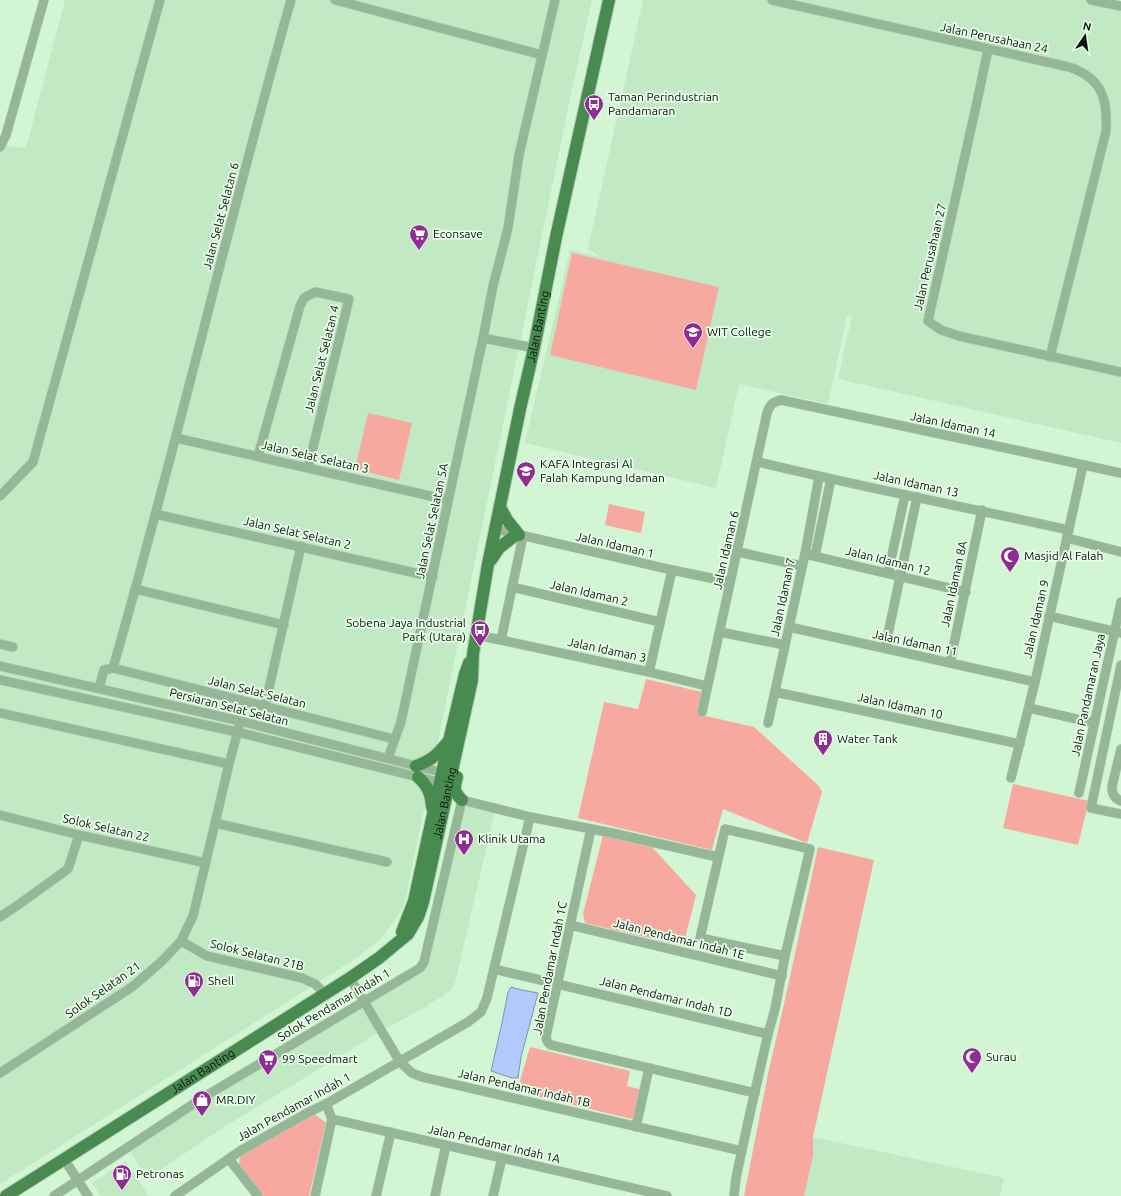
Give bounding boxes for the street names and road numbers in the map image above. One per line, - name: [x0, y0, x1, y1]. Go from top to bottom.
- street label: Jalan Perusahaan 24: [939, 20, 1049, 55]
- street label: Jalan Selat Selatan 6: [200, 161, 241, 271]
- street label: Jalan Perusahaan 27: [911, 202, 948, 312]
- street label: Jalan Banting: [524, 289, 551, 364]
- street label: Jalan Selat Selatan 4: [302, 304, 341, 414]
- street label: Jalan Idaman 14: [909, 409, 997, 440]
- street label: Jalan Selat Selatan 3: [260, 438, 370, 475]
- street label: Jalan Selat Selatan 5A: [413, 462, 450, 580]
- street label: Jalan Idaman 13: [872, 468, 960, 499]
- street label: Jalan Idaman 6: [710, 509, 741, 590]
- street label: Jalan Selat Selatan 2: [242, 514, 352, 551]
- street label: Jalan Idaman 1: [575, 529, 656, 560]
- street label: Jalan Idaman 8A: [938, 539, 969, 628]
- street label: Jalan Idaman 12: [844, 544, 932, 577]
- street label: Jalan Idaman 7: [768, 556, 797, 637]
- street label: Jalan Idaman 2: [549, 577, 630, 608]
- street label: Jalan Idaman 9: [1020, 578, 1051, 659]
- street label: Jalan Idaman 11: [871, 627, 959, 658]
- street label: Jalan Pandamaran Jaya: [1068, 632, 1107, 757]
- street label: Jalan Idaman 3: [567, 635, 648, 664]
- street label: Jalan Selat Selatan: [207, 673, 308, 710]
- street label: Persiaran Selat Selatan: [168, 685, 290, 728]
- street label: Jalan Idaman 10: [856, 690, 944, 721]
- street label: Jalan Banting: [430, 766, 459, 840]
- street label: Solok Selatan 22: [62, 811, 151, 844]
- street label: Jalan Pendamar Indah 1C: [530, 900, 569, 1036]
- street label: Jalan Pendamar Indah 1E: [612, 916, 746, 961]
- street label: Solok Selatan 21B: [209, 937, 305, 972]
- street label: Solok Selatan 21: [63, 959, 143, 1020]
- street label: Solok Pendamar Indah 1: [275, 966, 392, 1043]
- street label: Jalan Pendamar Indah 1D: [598, 974, 734, 1019]
- street label: Jalan Banting: [168, 1046, 237, 1096]
- street label: Jalan Pendamar Indah 1B: [457, 1066, 592, 1109]
- street label: Jalan Pendamar Indah 1: [235, 1070, 353, 1143]
- street label: Jalan Pendamar Indah 1A: [427, 1122, 562, 1165]

